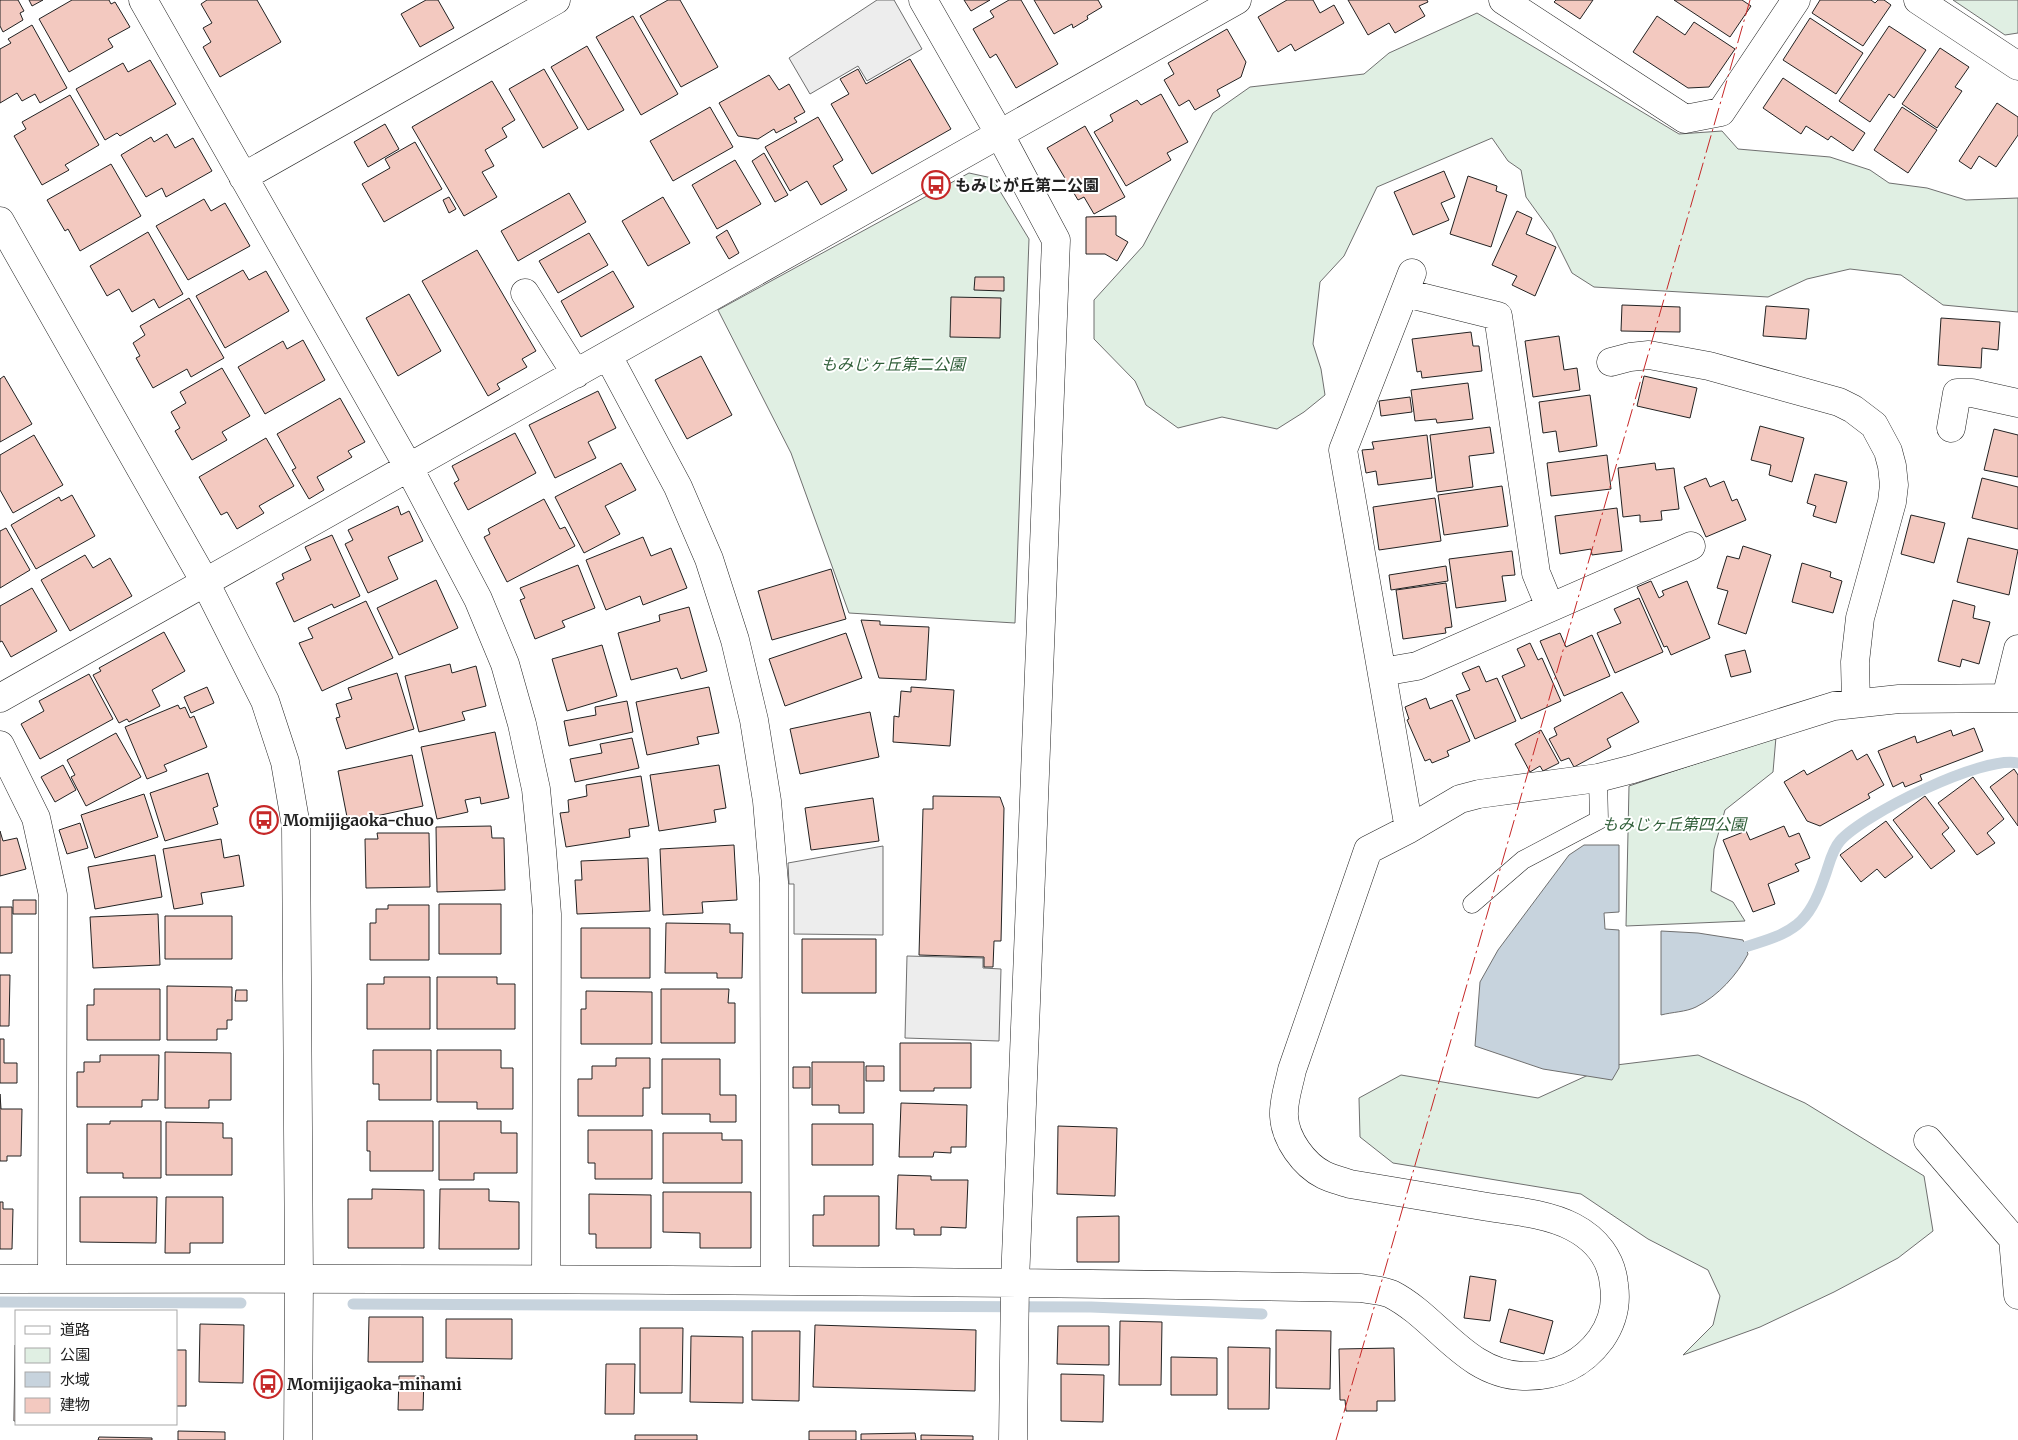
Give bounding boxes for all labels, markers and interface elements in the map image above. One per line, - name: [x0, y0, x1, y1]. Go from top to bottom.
- bus stop icon: もみじが丘第二公園: [921, 170, 951, 200]
- place label: もみじが丘第二公園: [955, 175, 1099, 195]
- park label: もみじヶ丘第二公園: [821, 354, 967, 374]
- bus stop icon: Momijigaoka-chuo: [249, 805, 279, 835]
- place label: Momijigaoka-chuo: [283, 810, 434, 830]
- park label: もみじヶ丘第四公園: [1602, 814, 1748, 834]
- legend: [15, 1310, 178, 1425]
- text: 道路: [60, 1320, 90, 1339]
- text: 公園: [60, 1345, 90, 1364]
- bus stop icon: Momijigaoka-minami: [253, 1369, 283, 1399]
- text: 水域: [60, 1370, 90, 1389]
- place label: Momijigaoka-minami: [287, 1374, 462, 1394]
- text: 建物: [60, 1395, 90, 1414]

